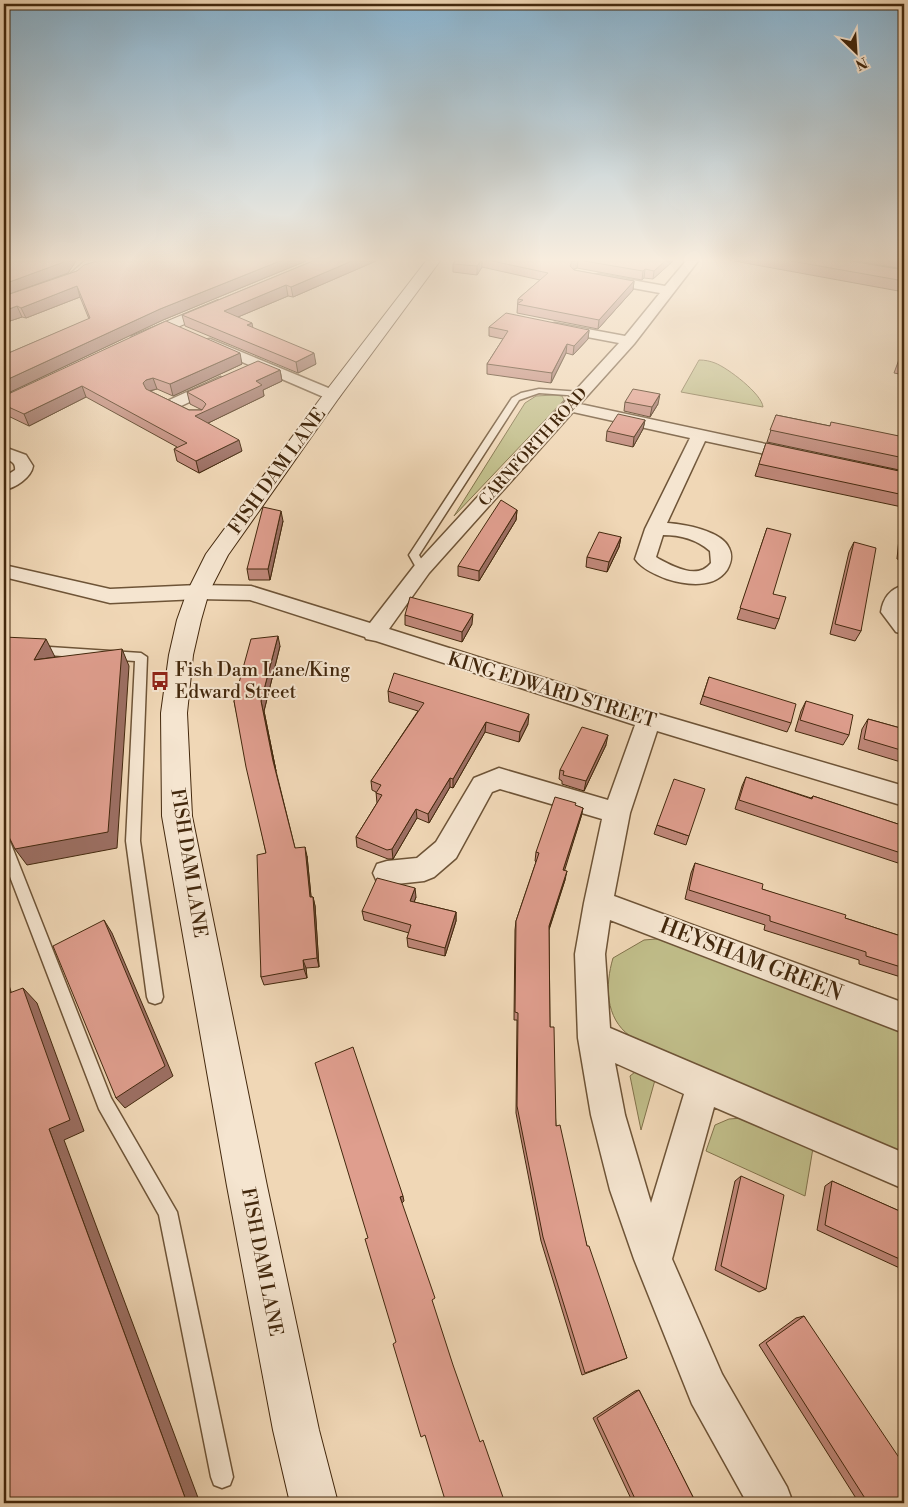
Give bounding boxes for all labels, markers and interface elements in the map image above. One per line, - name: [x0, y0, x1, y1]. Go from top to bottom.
- north arrow: [830, 28, 880, 78]
- text: N: [852, 52, 870, 73]
- street label: CARNFORTH ROAD: [474, 384, 592, 510]
- street label: FISH DAM LANE: [223, 403, 331, 539]
- street label: KING EDWARD STREET: [445, 647, 659, 733]
- place label: Fish Dam Lane/King Edward Street: [175, 658, 350, 704]
- bus stop icon: Fish Dam Lane/King Edward Street: [149, 670, 171, 692]
- street label: FISH DAM LANE: [165, 787, 213, 939]
- street label: HEYSHAM GREEN: [656, 913, 847, 1008]
- street label: FISH DAM LANE: [236, 1186, 288, 1338]

